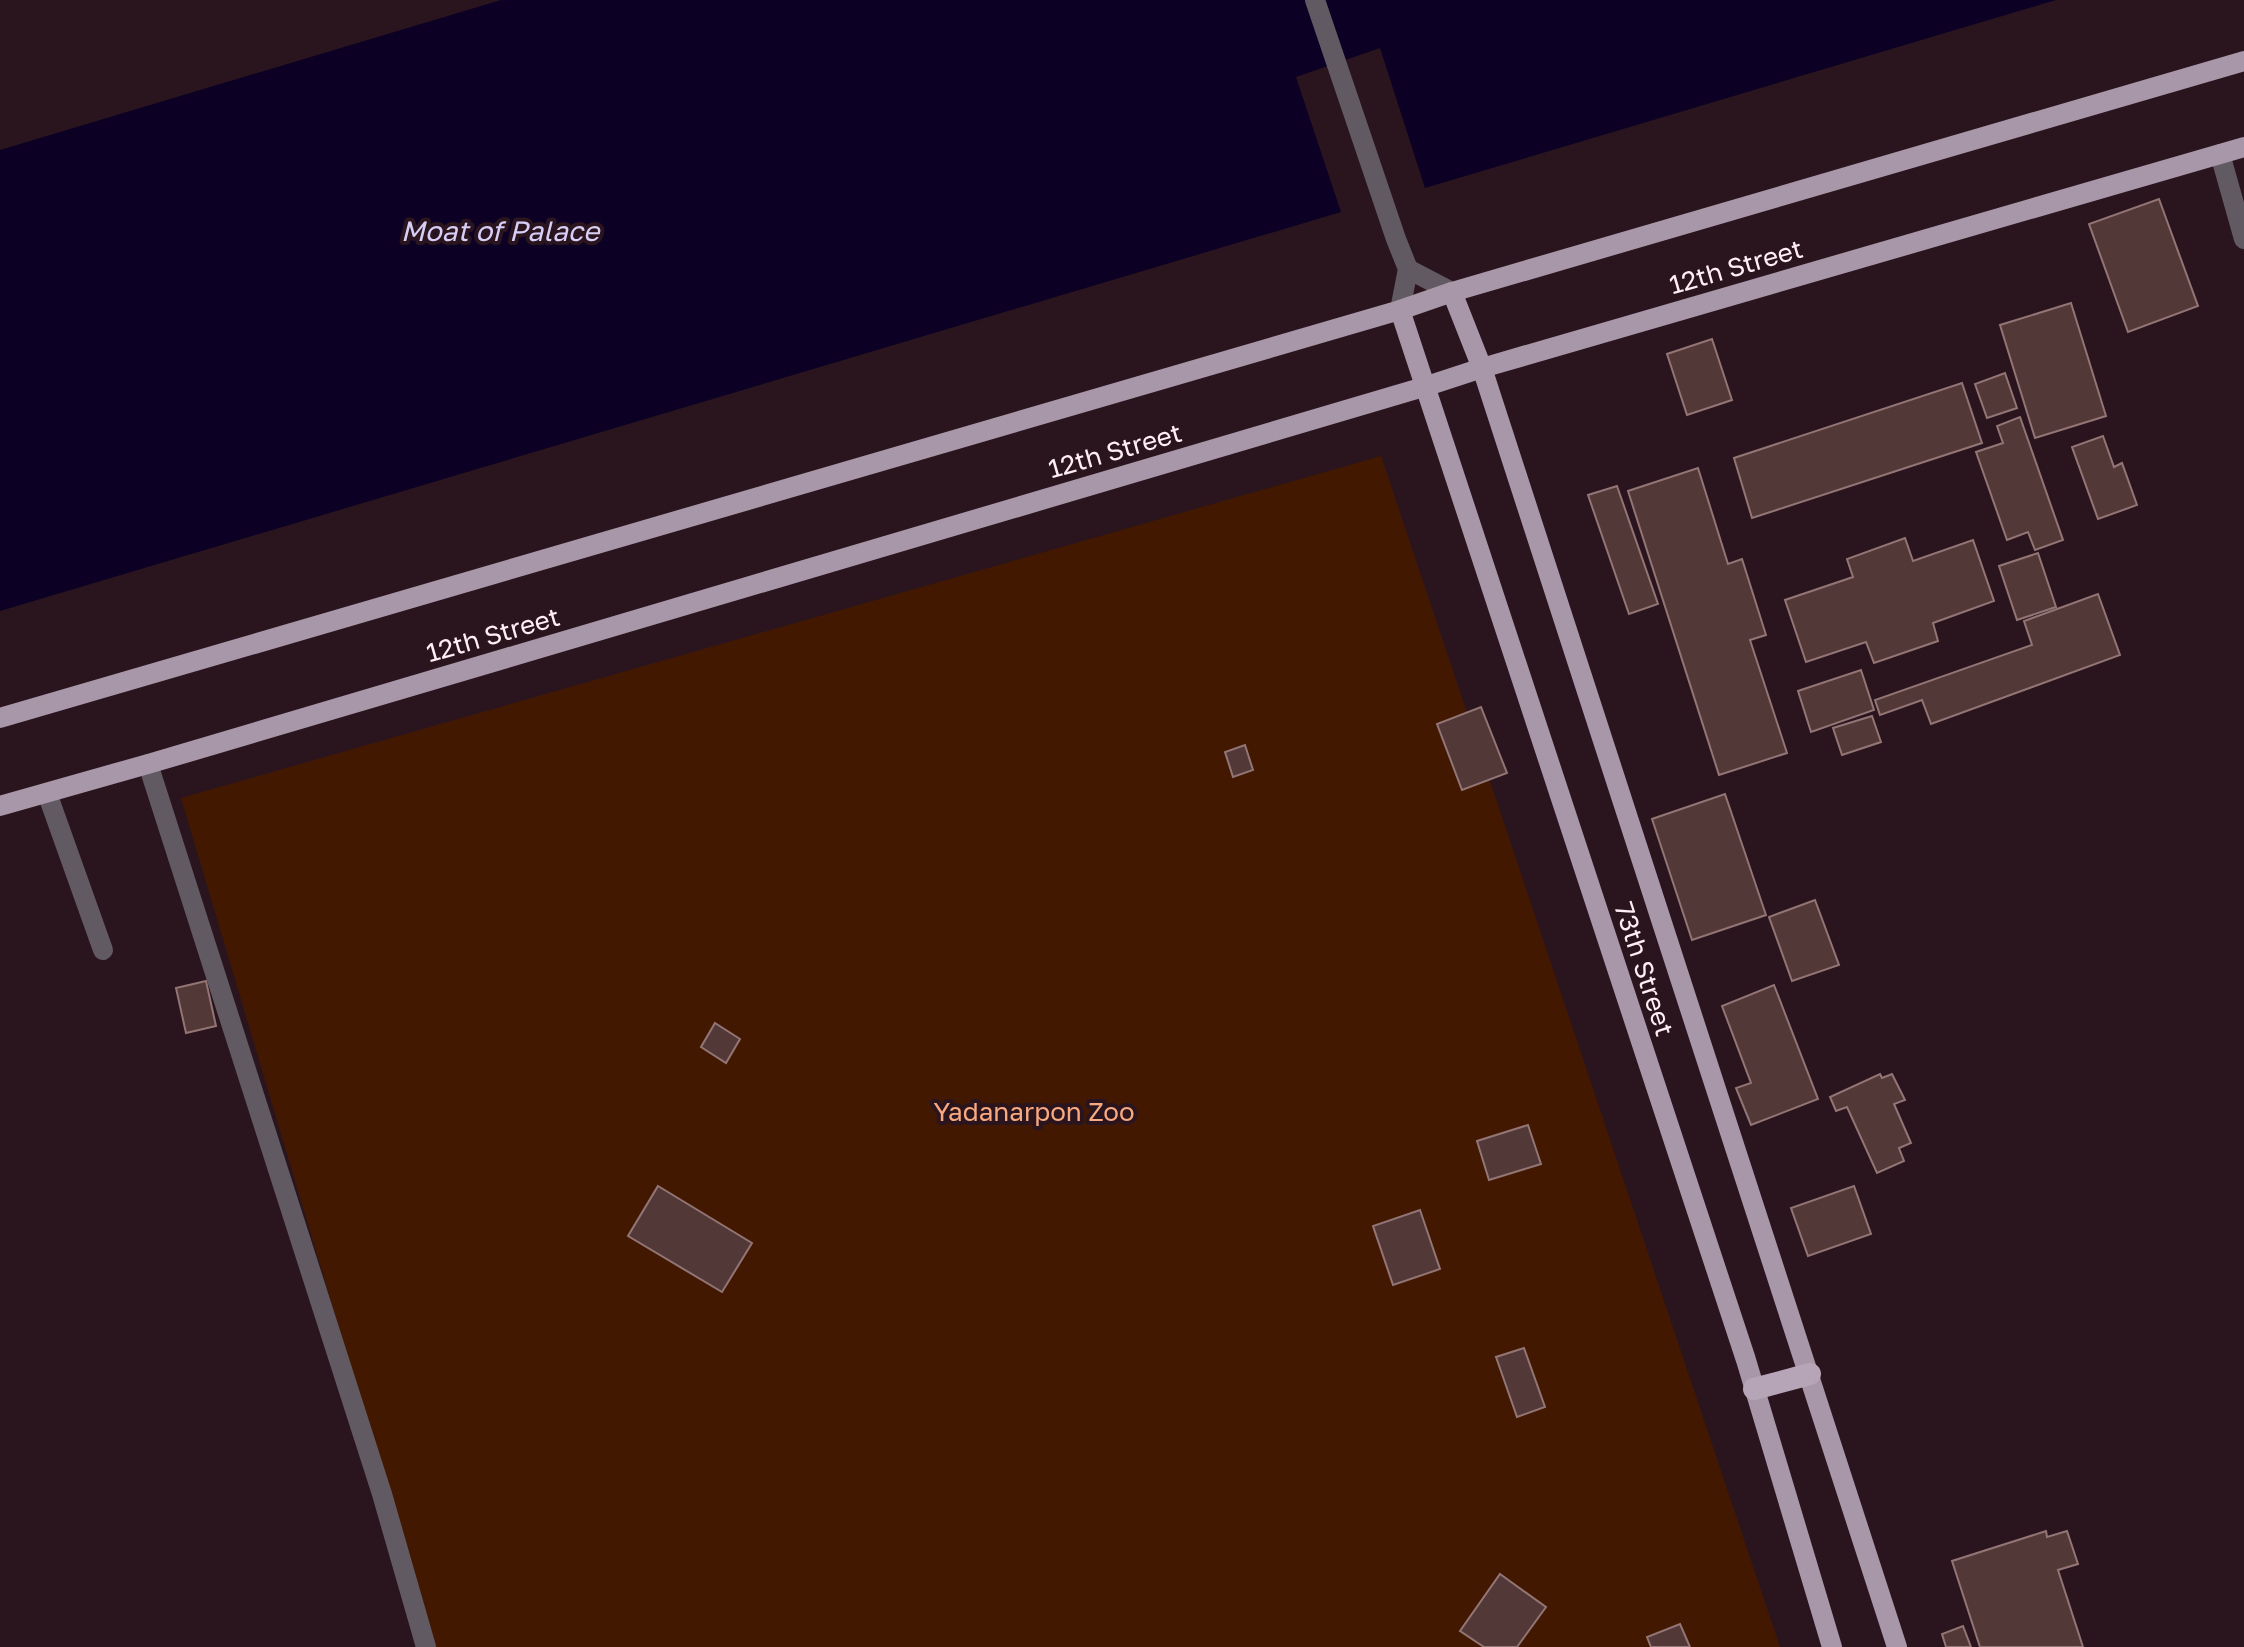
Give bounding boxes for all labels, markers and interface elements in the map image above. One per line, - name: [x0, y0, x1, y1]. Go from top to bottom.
- water label: Moat of Palace: [401, 214, 601, 247]
- street label: 12th Street: [1665, 233, 1806, 300]
- street label: 12th Street: [1044, 417, 1185, 484]
- street label: 12th Street: [422, 601, 563, 668]
- street label: 73th Street: [1608, 898, 1681, 1040]
- park label: Yadanarpon Zoo: [933, 1096, 1135, 1127]

